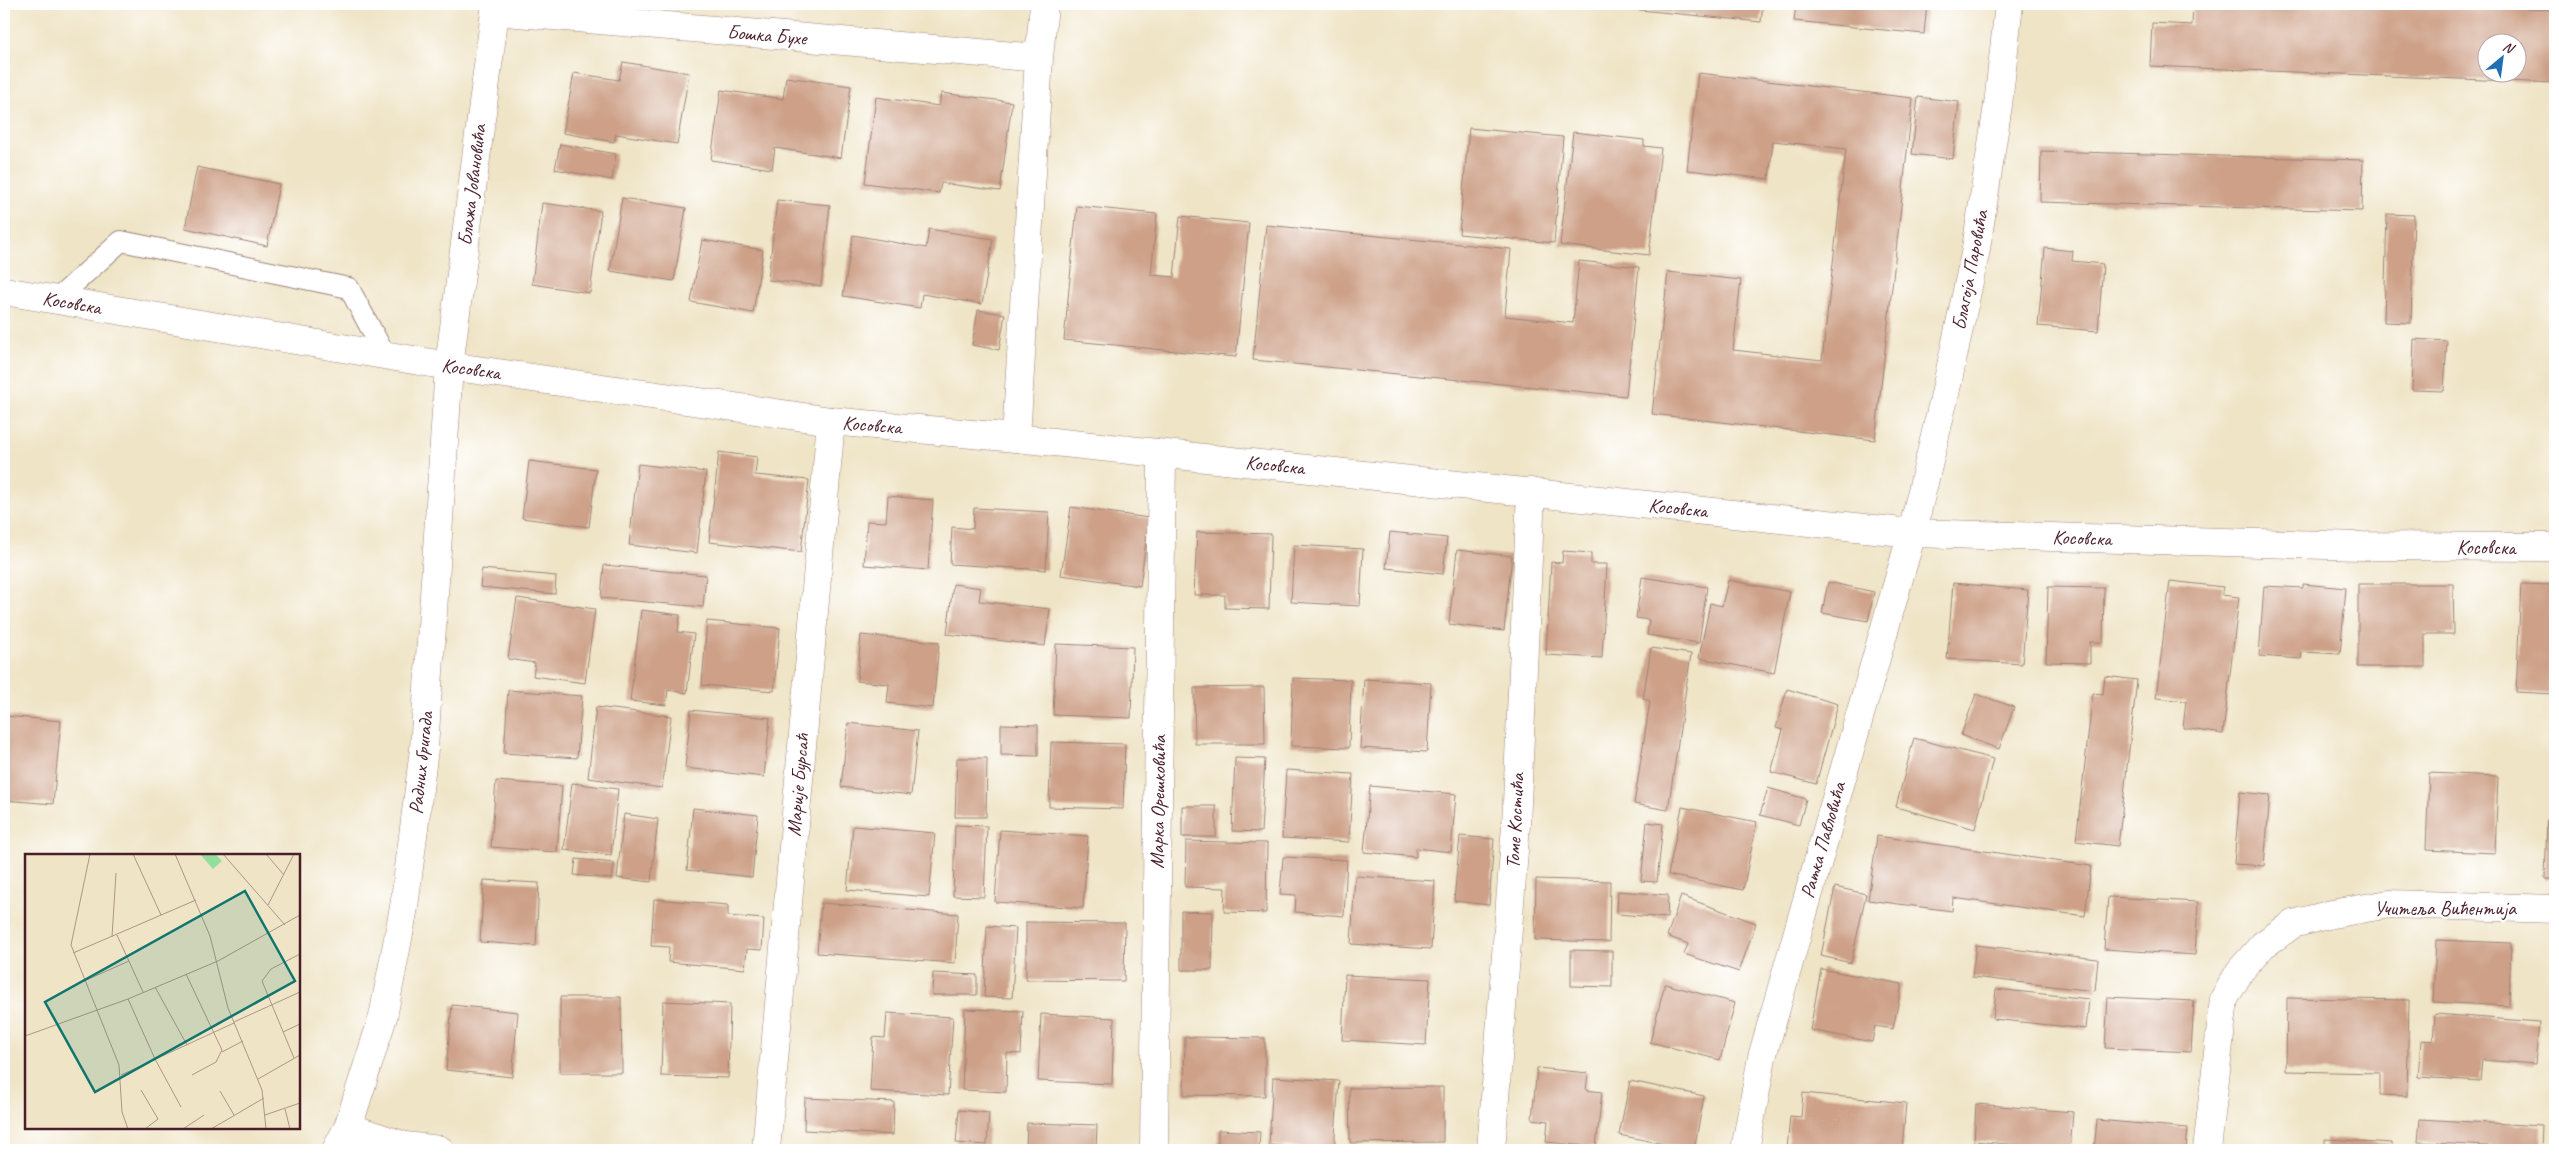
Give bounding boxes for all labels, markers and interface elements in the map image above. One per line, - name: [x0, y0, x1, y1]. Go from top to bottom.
- street label: Бошка Бухе: [726, 19, 809, 51]
- north arrow: [2476, 32, 2526, 82]
- text: N: [2500, 38, 2518, 58]
- street label: Блажа Јовановића: [452, 122, 492, 247]
- street label: Благоја Паровића: [1946, 207, 1994, 332]
- street label: Косовска: [41, 286, 105, 321]
- street label: Косовска: [440, 353, 504, 386]
- street label: Косовска: [842, 410, 904, 440]
- street label: Косовска: [1244, 449, 1307, 481]
- street label: Косовска: [1647, 492, 1710, 524]
- street label: Косовска: [2052, 524, 2114, 552]
- street label: Косовска: [2457, 535, 2517, 560]
- street label: Радних бригада: [403, 709, 439, 815]
- street label: Марије Бурсаћ: [781, 731, 815, 837]
- street label: Марка Орешковића: [1144, 734, 1172, 869]
- street label: Томе Костића: [1500, 771, 1530, 869]
- street label: Ратка Павловића: [1794, 778, 1852, 901]
- inset map: [25, 854, 300, 1129]
- street label: Учитеља Вићентија: [2374, 896, 2517, 921]

